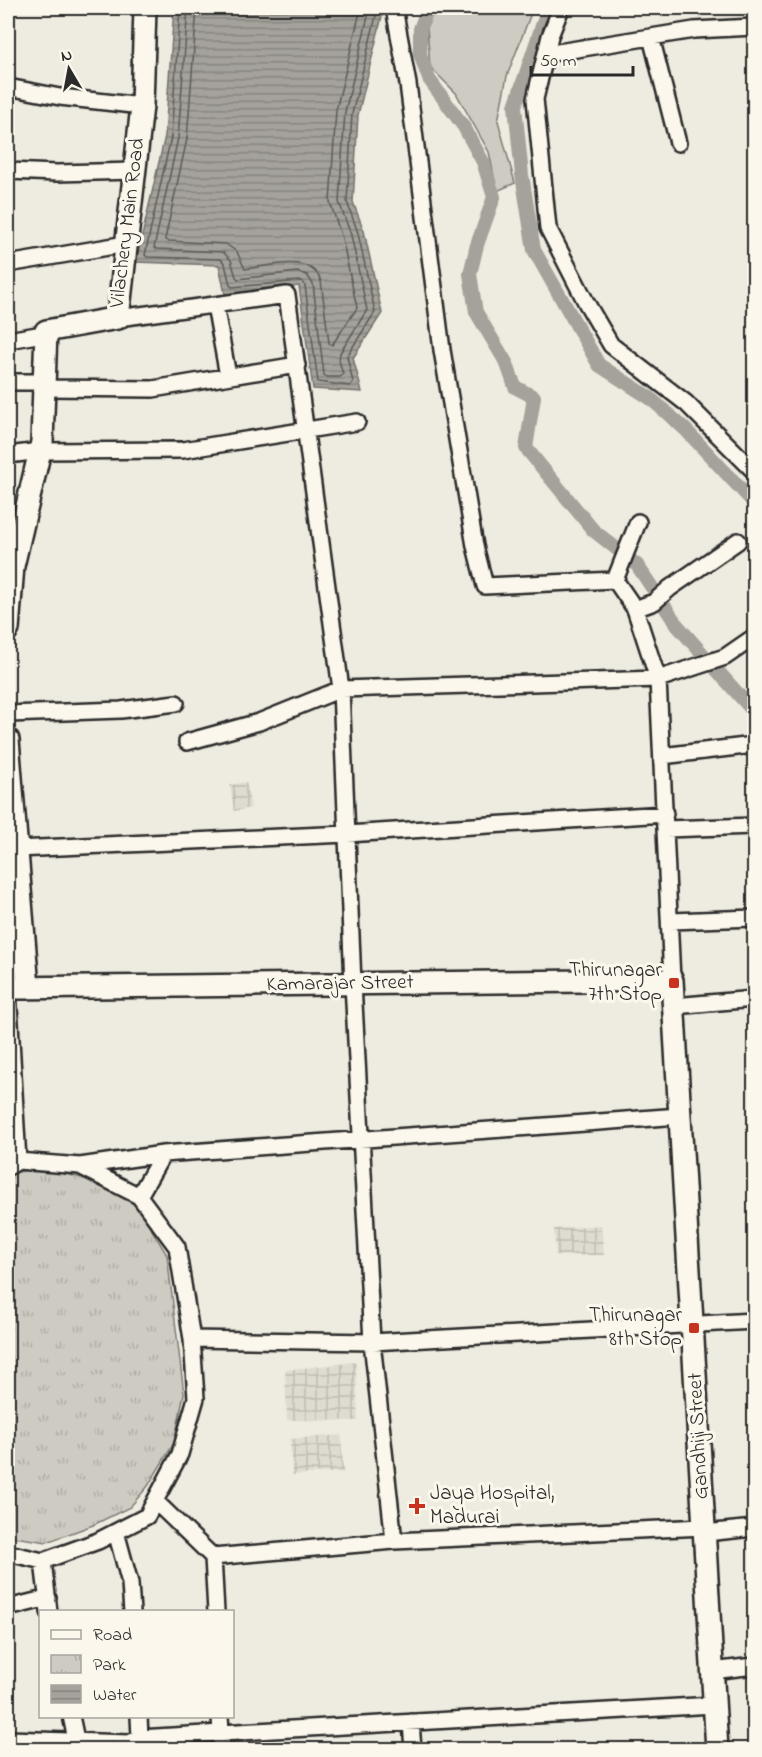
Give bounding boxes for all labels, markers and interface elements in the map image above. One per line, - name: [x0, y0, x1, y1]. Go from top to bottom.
- north arrow: [39, 39, 99, 99]
- scale bar: [531, 39, 633, 77]
- text: N: [59, 43, 74, 69]
- text: 50 m: [540, 49, 577, 75]
- street label: Vilachery Main Road: [103, 136, 155, 311]
- place label: Thirunagar 7th Stop: [569, 956, 662, 1010]
- street label: Kamarajar Street: [266, 968, 414, 1000]
- marker: Thirunagar 7th Stop: [667, 976, 681, 990]
- place label: Thirunagar 8th Stop: [589, 1301, 682, 1355]
- marker: Thirunagar 8th Stop: [687, 1321, 701, 1335]
- street label: Gandhiji Street: [681, 1372, 717, 1500]
- place label: Jaya Hospital, Madurai: [430, 1479, 554, 1533]
- marker: Jaya Hospital, Madurai: [408, 1497, 426, 1515]
- legend: [39, 1610, 234, 1718]
- text: Road: [93, 1623, 132, 1649]
- text: Park: [93, 1653, 126, 1679]
- text: Water: [93, 1683, 137, 1709]

